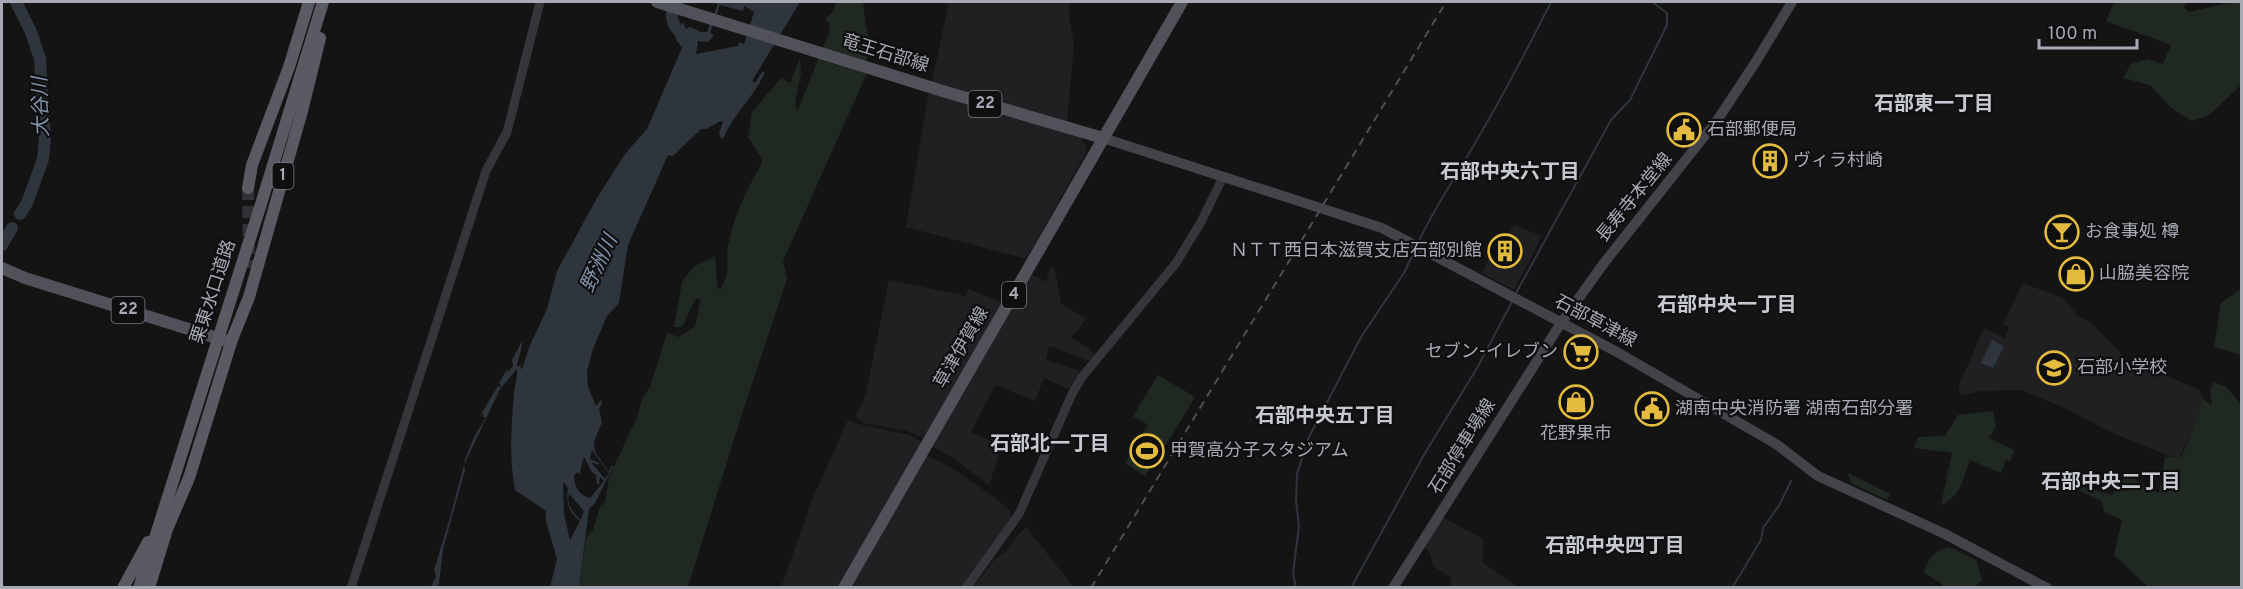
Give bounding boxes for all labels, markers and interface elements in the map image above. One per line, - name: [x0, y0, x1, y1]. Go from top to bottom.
- scale bar: [2039, 12, 2136, 50]
- text: 100 m: [2048, 23, 2097, 46]
- street label: 竜王石部線: [839, 30, 931, 78]
- water label: 大谷川: [28, 75, 56, 137]
- road number: 22: [968, 91, 1002, 117]
- district label: 石部東一丁目: [1874, 92, 1994, 118]
- public building icon: 石部郵便局: [1666, 112, 1702, 148]
- place label: 石部郵便局: [1707, 119, 1797, 142]
- building icon: ヴィラ村崎: [1752, 143, 1788, 179]
- street label: 長寿寺本堂線: [1592, 149, 1678, 247]
- place label: ヴィラ村崎: [1793, 150, 1883, 173]
- district label: 石部中央六丁目: [1440, 160, 1580, 186]
- road number: 1: [272, 163, 294, 189]
- bar icon: お食事処 樽: [2044, 214, 2080, 250]
- place label: お食事処 樽: [2085, 221, 2179, 244]
- water label: 野洲川: [576, 230, 625, 297]
- building icon: ＮＴＴ西日本滋賀支店石部別館: [1487, 233, 1523, 269]
- street label: 栗東水口道路: [186, 237, 242, 347]
- place label: ＮＴＴ西日本滋賀支店石部別館: [1230, 240, 1482, 263]
- shop icon: 山脇美容院: [2058, 256, 2094, 292]
- place label: 山脇美容院: [2099, 263, 2189, 286]
- road number: 4: [1002, 282, 1026, 308]
- street label: 石部草津線: [1550, 291, 1640, 353]
- district label: 石部中央一丁目: [1657, 293, 1797, 319]
- road number: 22: [112, 297, 144, 323]
- street label: 草津伊賀線: [930, 303, 994, 393]
- supermarket icon: セブン-イレブン: [1563, 334, 1599, 370]
- place label: セブン-イレブン: [1425, 341, 1558, 364]
- school or university icon: 石部小学校: [2036, 350, 2072, 386]
- place label: 石部小学校: [2077, 357, 2167, 380]
- shop icon: 花野果市: [1558, 384, 1594, 420]
- public building icon: 湖南中央消防署 湖南石部分署: [1634, 391, 1670, 427]
- street label: 石部停車場線: [1425, 395, 1501, 499]
- place label: 湖南中央消防署 湖南石部分署: [1675, 398, 1913, 421]
- district label: 石部中央五丁目: [1255, 404, 1395, 430]
- place label: 花野果市: [1540, 423, 1612, 446]
- district label: 石部北一丁目: [990, 432, 1110, 458]
- sports icon: 甲賀高分子スタジアム: [1129, 433, 1165, 469]
- place label: 甲賀高分子スタジアム: [1170, 440, 1349, 463]
- district label: 石部中央二丁目: [2041, 470, 2181, 496]
- district label: 石部中央四丁目: [1545, 534, 1685, 560]

